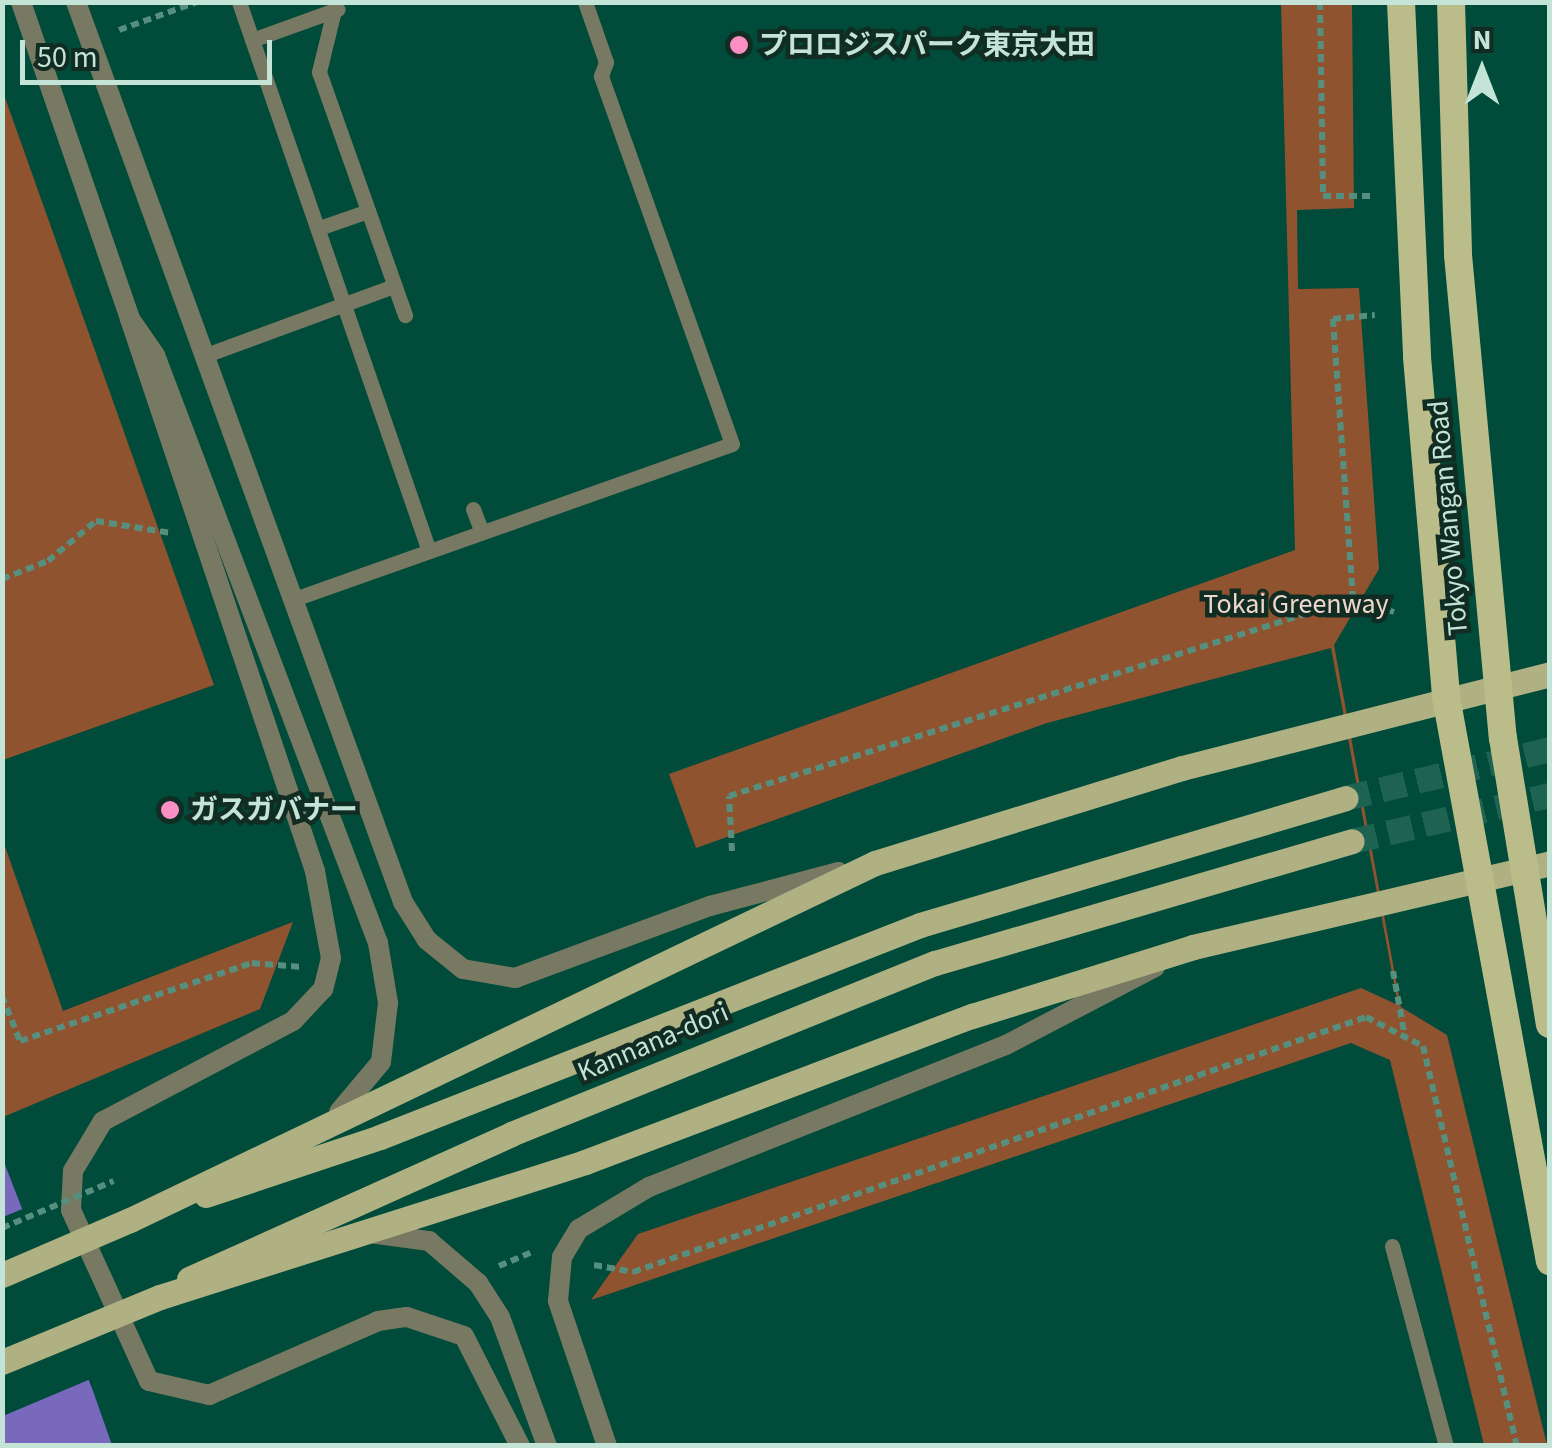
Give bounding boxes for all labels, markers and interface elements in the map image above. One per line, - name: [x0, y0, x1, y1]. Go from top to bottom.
- scale bar: [25, 20, 278, 82]
- north arrow: [1432, 20, 1532, 120]
- text: N: [1473, 20, 1491, 60]
- place label: プロロジスパーク東京大田: [759, 28, 1095, 62]
- marker: プロロジスパーク東京大田: [728, 34, 750, 56]
- text: 50 m: [37, 36, 98, 79]
- street label: Tokyo Wangan Road: [1421, 399, 1475, 637]
- park label: Tokai Greenway: [1203, 587, 1389, 621]
- place label: ガスガバナー: [190, 793, 358, 827]
- marker: ガスガバナー: [159, 799, 181, 821]
- street label: Kannana-dori: [573, 995, 733, 1089]

